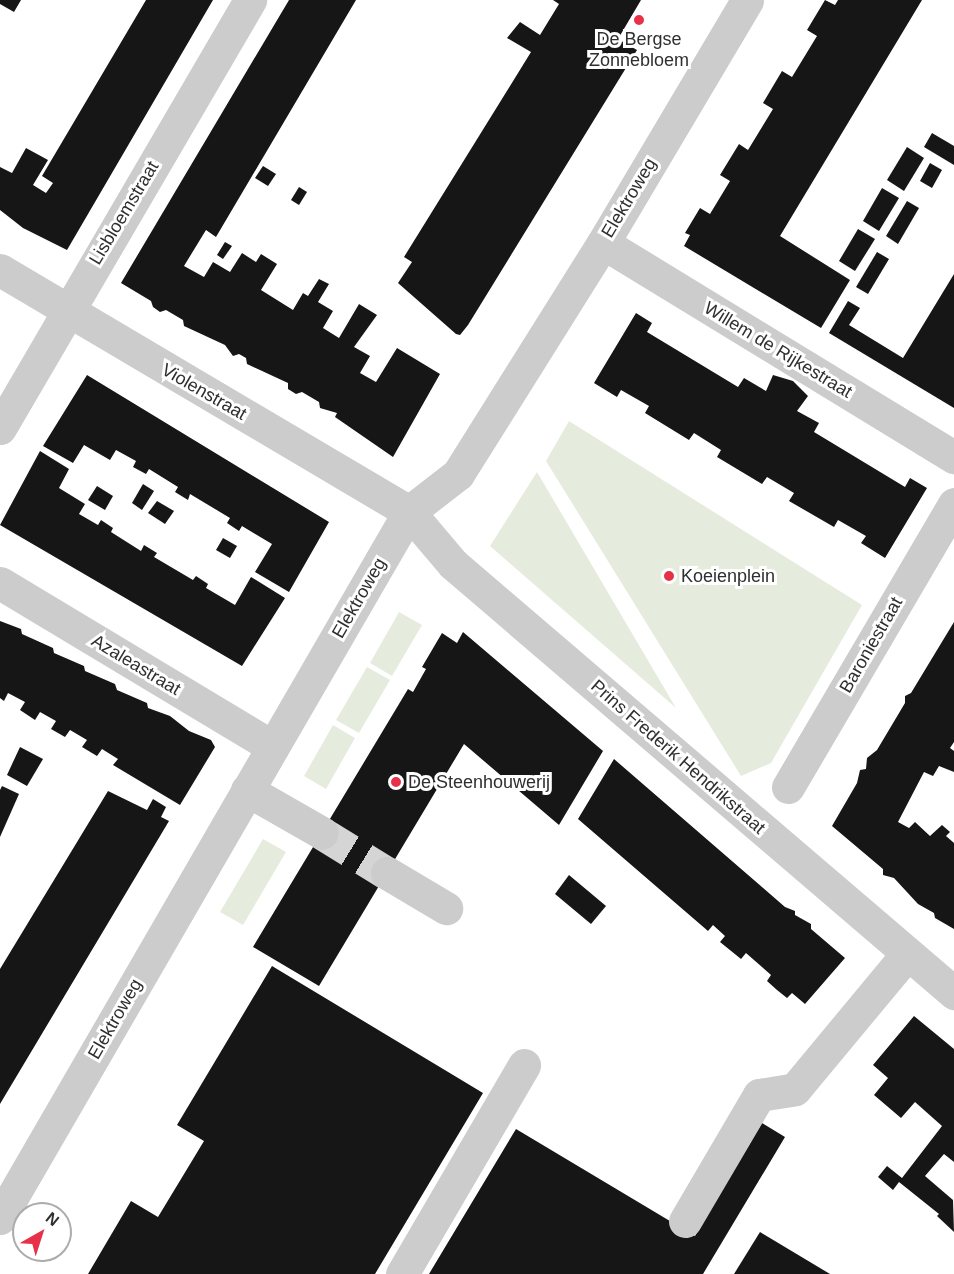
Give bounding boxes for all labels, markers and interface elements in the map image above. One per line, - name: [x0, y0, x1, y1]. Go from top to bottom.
- marker: De Bergse Zonnebloem: [632, 13, 646, 27]
- place label: De Bergse Zonnebloem: [589, 29, 689, 72]
- street label: Elektroweg: [597, 154, 661, 242]
- street label: Lisbloemstraat: [85, 157, 163, 269]
- street label: Willem de Rijkestraat: [700, 297, 856, 403]
- street label: Violenstraat: [158, 359, 250, 425]
- street label: Elektroweg: [327, 554, 391, 642]
- place label: Koeienplein: [681, 565, 775, 587]
- marker: Koeienplein: [662, 569, 676, 583]
- street label: Baroniestraat: [835, 593, 907, 697]
- street label: Azaleastraat: [88, 630, 184, 700]
- street label: Prins Frederik Hendrikstraat: [586, 675, 770, 839]
- place label: De Steenhouwerij: [408, 771, 550, 793]
- marker: De Steenhouwerij: [389, 775, 403, 789]
- street label: Elektroweg: [83, 975, 147, 1063]
- north arrow: [12, 1202, 72, 1262]
- text: N: [43, 1209, 62, 1229]

